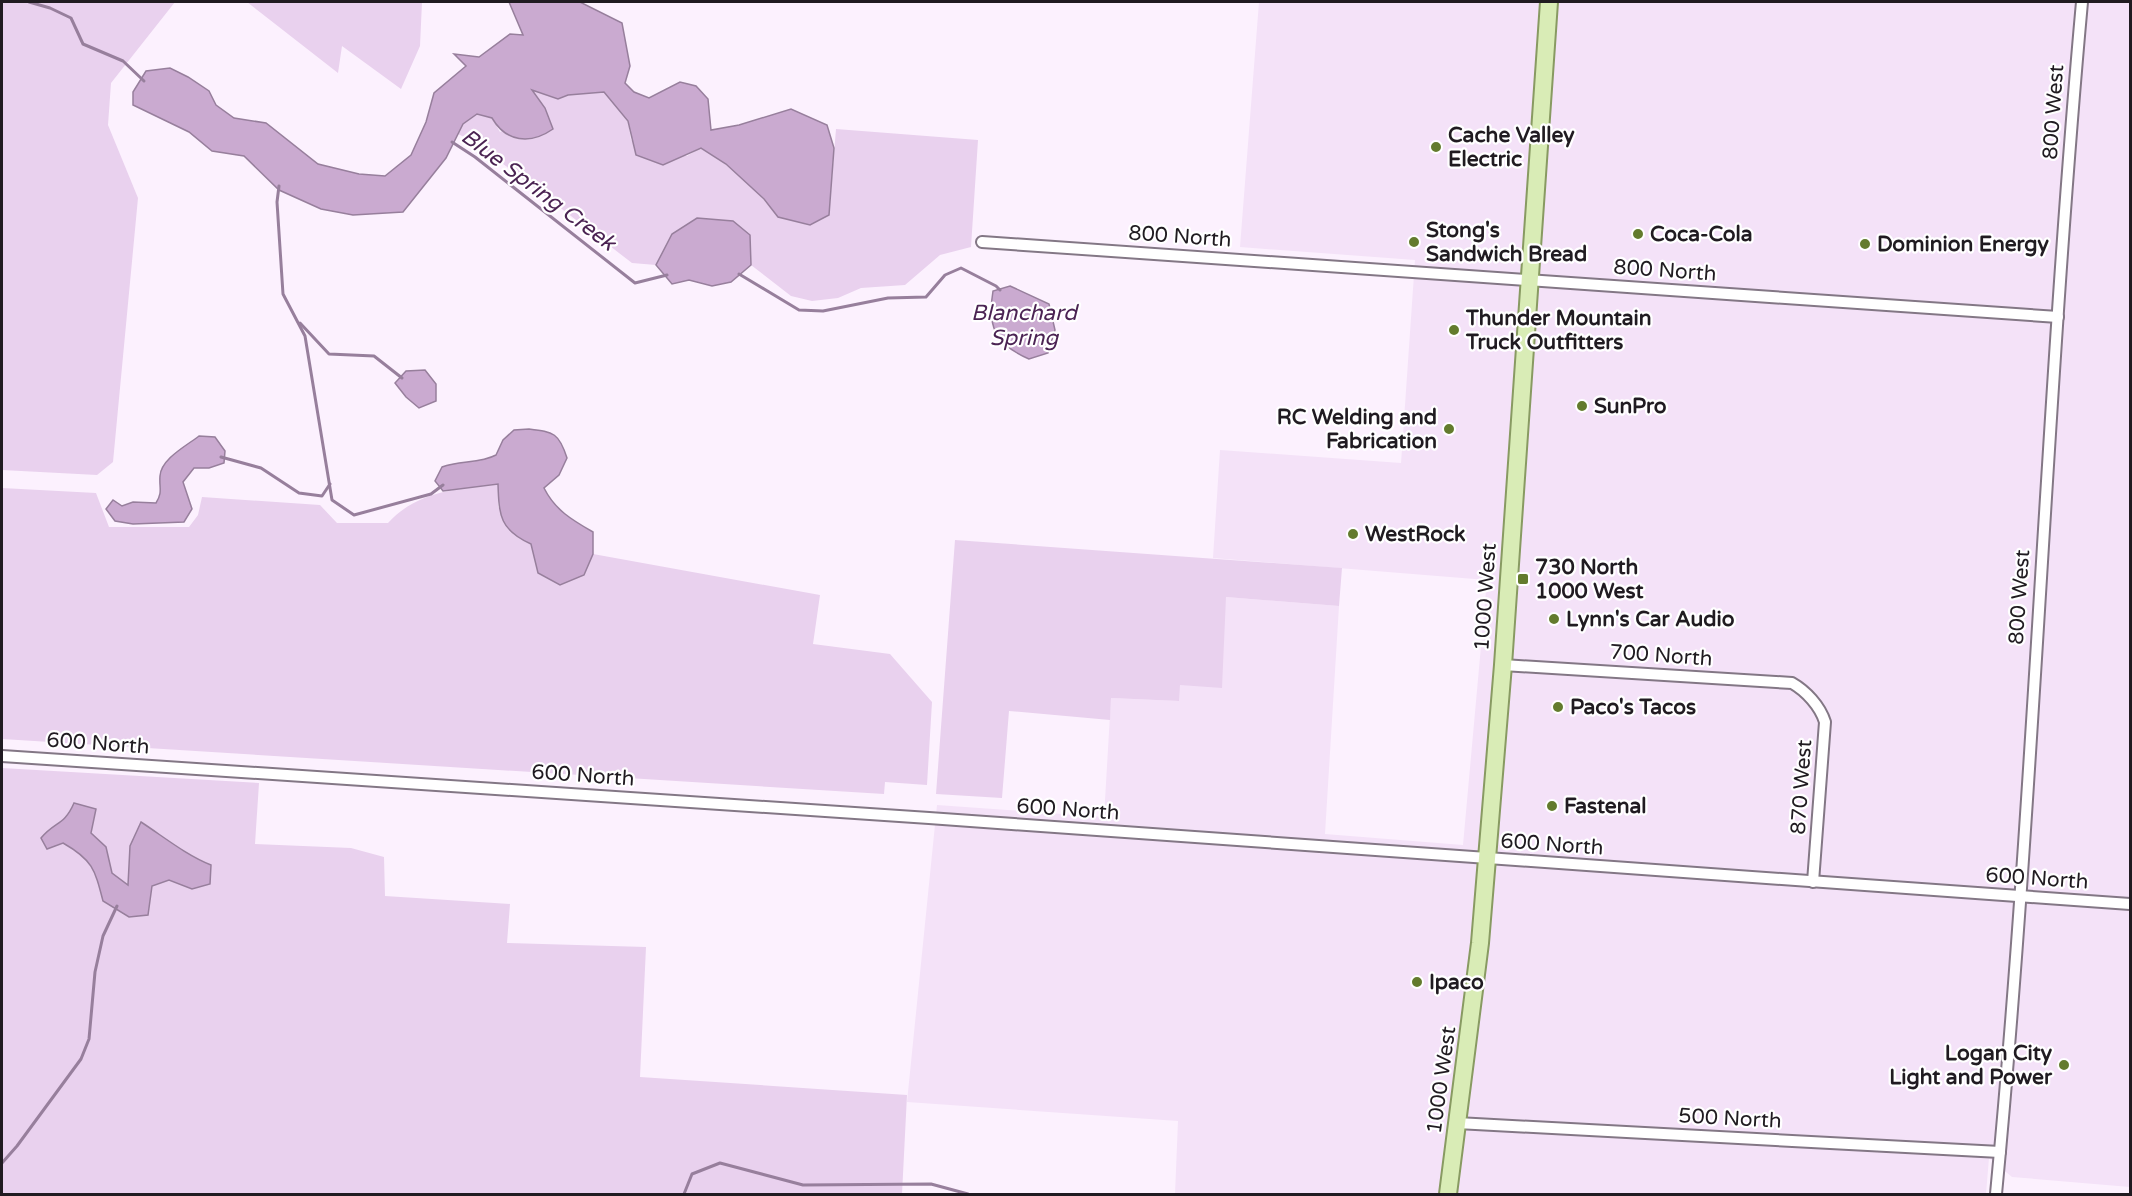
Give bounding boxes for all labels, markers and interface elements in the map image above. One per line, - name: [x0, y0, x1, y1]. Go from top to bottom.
- street label: 800 West: [2038, 64, 2069, 160]
- water label: Blue Spring Creek: [456, 123, 622, 257]
- place label: Cache Valley Electric: [1448, 123, 1575, 172]
- marker: Cache Valley Electric: [1429, 140, 1443, 154]
- place label: Stong's Sandwich Bread: [1426, 218, 1587, 267]
- street label: 800 North: [1128, 220, 1232, 253]
- place label: Coca-Cola: [1650, 222, 1753, 247]
- marker: Coca-Cola: [1631, 227, 1645, 241]
- place label: Dominion Energy: [1877, 232, 2050, 257]
- marker: Stong's Sandwich Bread: [1407, 235, 1421, 249]
- marker: Dominion Energy: [1858, 237, 1872, 251]
- street label: 800 North: [1613, 254, 1717, 287]
- water label: Blanchard Spring: [971, 300, 1080, 351]
- place label: Thunder Mountain Truck Outfitters: [1465, 306, 1652, 355]
- marker: Thunder Mountain Truck Outfitters: [1447, 323, 1461, 337]
- place label: SunPro: [1594, 394, 1667, 419]
- marker: SunPro: [1575, 399, 1589, 413]
- place label: RC Welding and Fabrication: [1277, 405, 1437, 454]
- marker: RC Welding and Fabrication: [1442, 422, 1456, 436]
- place label: WestRock: [1365, 522, 1466, 547]
- marker: WestRock: [1346, 527, 1360, 541]
- street label: 1000 West: [1469, 542, 1502, 652]
- street label: 800 West: [2004, 549, 2035, 645]
- place label: 730 North 1000 West: [1535, 555, 1643, 604]
- marker: 730 North 1000 West: [1516, 572, 1530, 586]
- place label: Lynn's Car Audio: [1566, 607, 1735, 632]
- marker: Lynn's Car Audio: [1547, 612, 1561, 626]
- street label: 700 North: [1609, 639, 1713, 672]
- place label: Paco's Tacos: [1570, 695, 1696, 720]
- marker: Paco's Tacos: [1551, 700, 1565, 714]
- street label: 600 North: [46, 727, 150, 760]
- street label: 870 West: [1786, 739, 1817, 835]
- street label: 600 North: [531, 759, 635, 792]
- street label: 600 North: [1016, 793, 1120, 826]
- place label: Fastenal: [1564, 794, 1647, 819]
- marker: Fastenal: [1545, 799, 1559, 813]
- street label: 600 North: [1500, 828, 1604, 861]
- street label: 600 North: [1985, 862, 2089, 895]
- place label: Ipaco: [1429, 970, 1484, 995]
- marker: Ipaco: [1410, 975, 1424, 989]
- street label: 1000 West: [1422, 1025, 1461, 1135]
- place label: Logan City Light and Power: [1889, 1041, 2053, 1090]
- marker: Logan City Light and Power: [2057, 1058, 2071, 1072]
- street label: 500 North: [1678, 1103, 1782, 1134]

